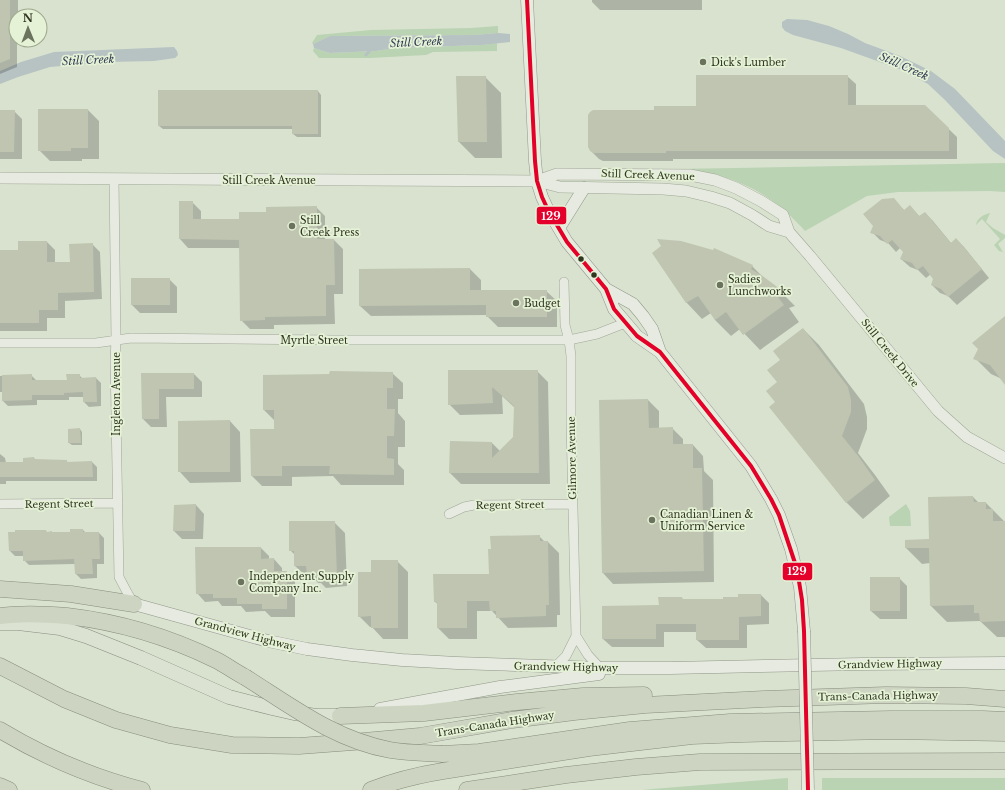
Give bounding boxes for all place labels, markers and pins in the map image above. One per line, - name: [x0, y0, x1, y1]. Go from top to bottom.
- place label: Dick's Lumber: [711, 56, 786, 69]
- marker: Dick's Lumber: [698, 57, 708, 67]
- place label: Still Creek Press: [300, 214, 360, 239]
- marker: Still Creek Press: [287, 221, 297, 231]
- unlabelled marker: [576, 254, 586, 264]
- unlabelled marker: [589, 270, 599, 280]
- place label: Sadies Lunchworks: [728, 273, 792, 298]
- marker: Sadies Lunchworks: [715, 280, 725, 290]
- place label: Budget: [524, 297, 561, 310]
- marker: Budget: [511, 298, 521, 308]
- place label: Canadian Linen & Uniform Service: [660, 508, 754, 533]
- marker: Canadian Linen & Uniform Service: [647, 515, 657, 525]
- place label: Independent Supply Company Inc.: [249, 570, 355, 595]
- marker: Independent Supply Company Inc.: [236, 577, 246, 587]

